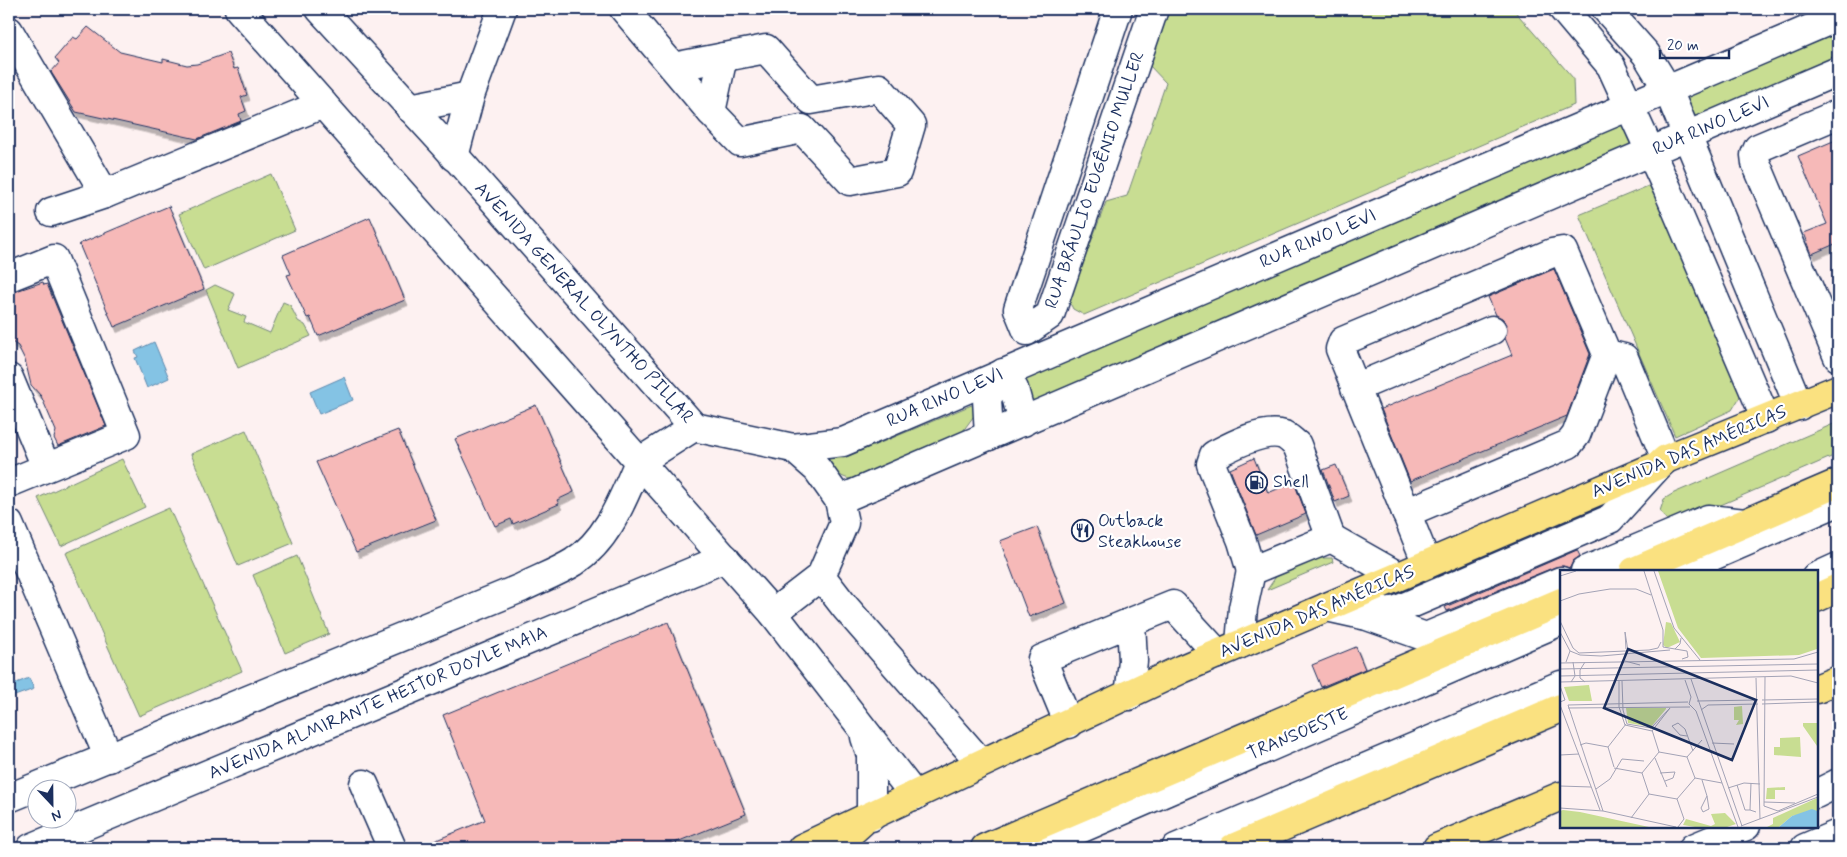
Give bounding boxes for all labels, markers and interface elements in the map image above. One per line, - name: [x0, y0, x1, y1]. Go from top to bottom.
- scale bar: [1660, 28, 1728, 60]
- text: 20 m: [1667, 36, 1699, 56]
- street label: RUA BRÁULIO EUGÊNIO MULLER: [1040, 48, 1150, 312]
- street label: RUA RINO LEVI: [1649, 91, 1773, 161]
- street label: AVENIDA GENERAL OLYNTHO PILLAR: [469, 177, 699, 429]
- street label: RUA RINO LEVI: [1256, 204, 1380, 274]
- street label: RUA RINO LEVI: [883, 363, 1007, 433]
- street label: AVENIDA DAS AMÉRICAS: [1588, 400, 1790, 504]
- fuel station icon: Shell: [1245, 470, 1269, 494]
- place label: Shell: [1273, 470, 1309, 494]
- place label: Outback Steakhouse: [1098, 509, 1182, 554]
- restaurant icon: Outback Steakhouse: [1070, 519, 1094, 543]
- street label: AVENIDA DAS AMÉRICAS: [1216, 560, 1418, 664]
- inset map: [1560, 570, 1817, 827]
- street label: AVENIDA ALMIRANTE HEITOR DOYLE MAIA: [205, 620, 551, 786]
- street label: TRANSOESTE: [1244, 702, 1352, 766]
- north arrow: [28, 780, 78, 830]
- text: N: [49, 805, 64, 825]

